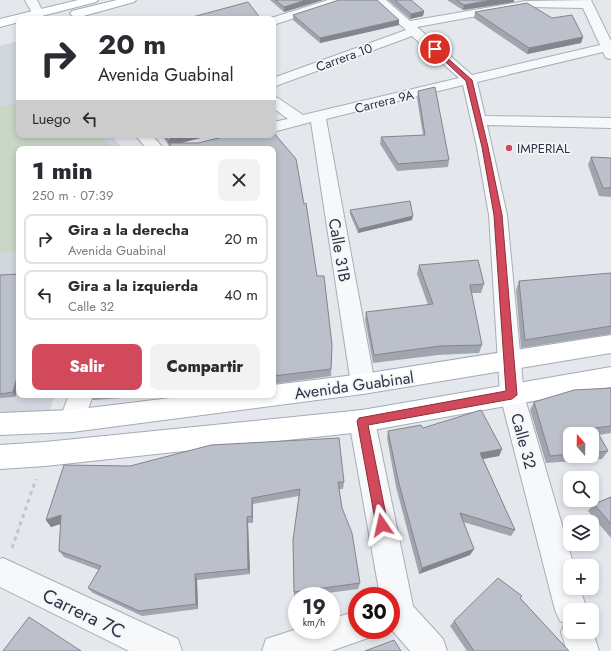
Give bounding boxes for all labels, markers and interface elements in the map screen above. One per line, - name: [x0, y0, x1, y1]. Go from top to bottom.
- text: 20 m: [98, 24, 166, 65]
- icon: right: [32, 32, 84, 84]
- pin: [418, 32, 452, 66]
- street label: Carrera 10: [313, 38, 375, 76]
- icon: arrive: [424, 38, 446, 60]
- text: Avenida Guabinal: [98, 62, 234, 88]
- street label: Carrera 9A: [353, 85, 416, 118]
- text: Luego: [32, 108, 71, 130]
- icon: left: [79, 108, 101, 130]
- place label: IMPERIAL: [517, 139, 570, 158]
- marker: IMPERIAL: [504, 143, 514, 153]
- text: 1 min: [32, 153, 93, 188]
- button: close: [218, 159, 260, 201]
- text: 250 m · 07:39: [32, 186, 113, 205]
- street label: Calle 31B: [323, 217, 356, 284]
- text: Gira a la derecha: [68, 219, 189, 241]
- icon: right: [34, 228, 56, 250]
- text: 20 m: [224, 228, 258, 250]
- text: Avenida Guabinal: [68, 241, 166, 260]
- text: Gira a la izquierda: [68, 275, 198, 297]
- icon: left: [34, 284, 56, 306]
- text: 40 m: [224, 284, 258, 306]
- text: Calle 32: [68, 297, 114, 316]
- button: Salir: [32, 344, 142, 390]
- button: Compartir: [150, 344, 260, 390]
- street label: Avenida Guabinal: [293, 366, 415, 405]
- street label: Calle 32: [505, 411, 542, 472]
- north arrow: [563, 427, 599, 463]
- map controls: [563, 427, 599, 639]
- button: search: [563, 471, 599, 507]
- position arrow: [361, 504, 403, 546]
- button: layers: [563, 515, 599, 551]
- button: +: [563, 559, 599, 595]
- street label: Carrera 7C: [38, 582, 130, 645]
- speed limit sign: 30: [348, 587, 400, 639]
- text: 19: [302, 593, 326, 622]
- button: −: [563, 603, 599, 639]
- text: km/h: [303, 615, 325, 630]

